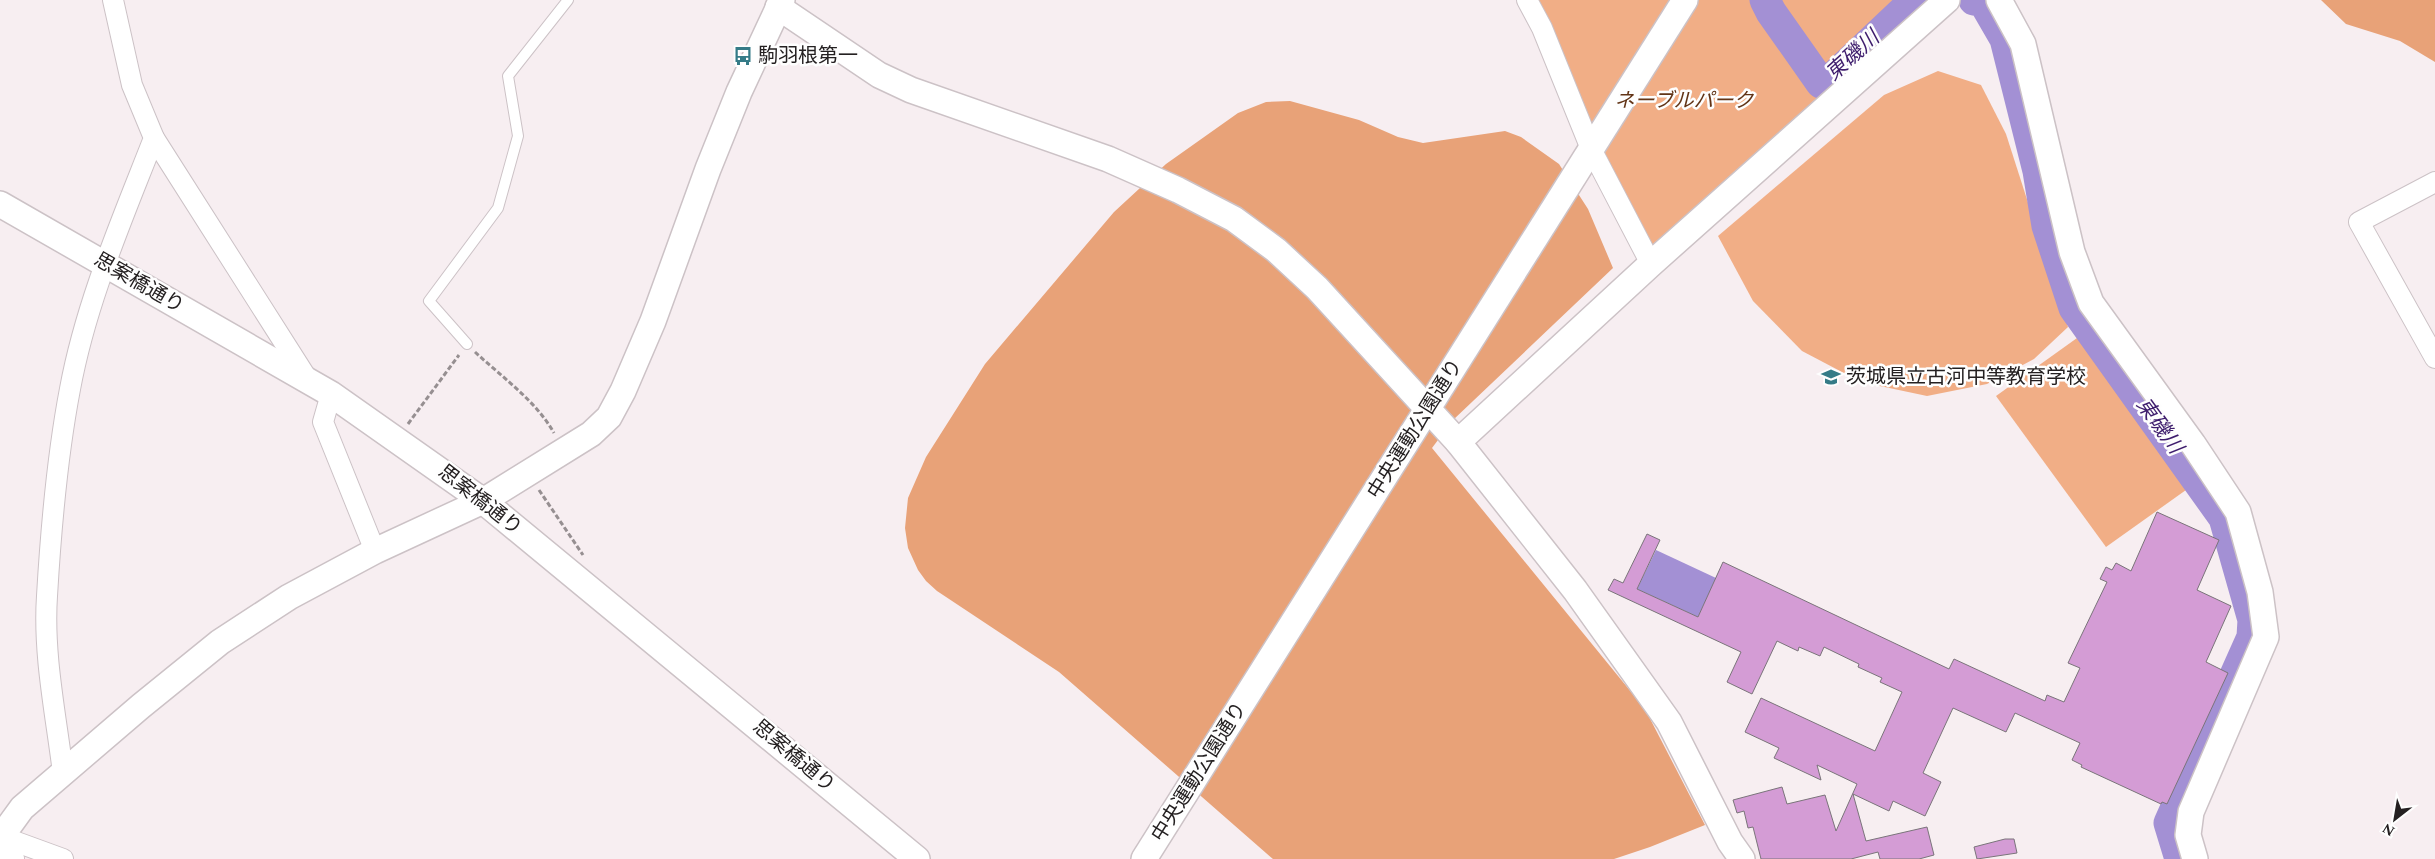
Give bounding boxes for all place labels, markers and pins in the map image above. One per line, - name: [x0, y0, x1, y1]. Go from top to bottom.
- place label: 駒羽根第一: [758, 41, 858, 71]
- bus stop icon: 駒羽根第一: [732, 45, 754, 67]
- place label: 茨城県立古河中等教育学校: [1846, 362, 2086, 392]
- school or university icon: 茨城県立古河中等教育学校: [1820, 366, 1842, 388]

